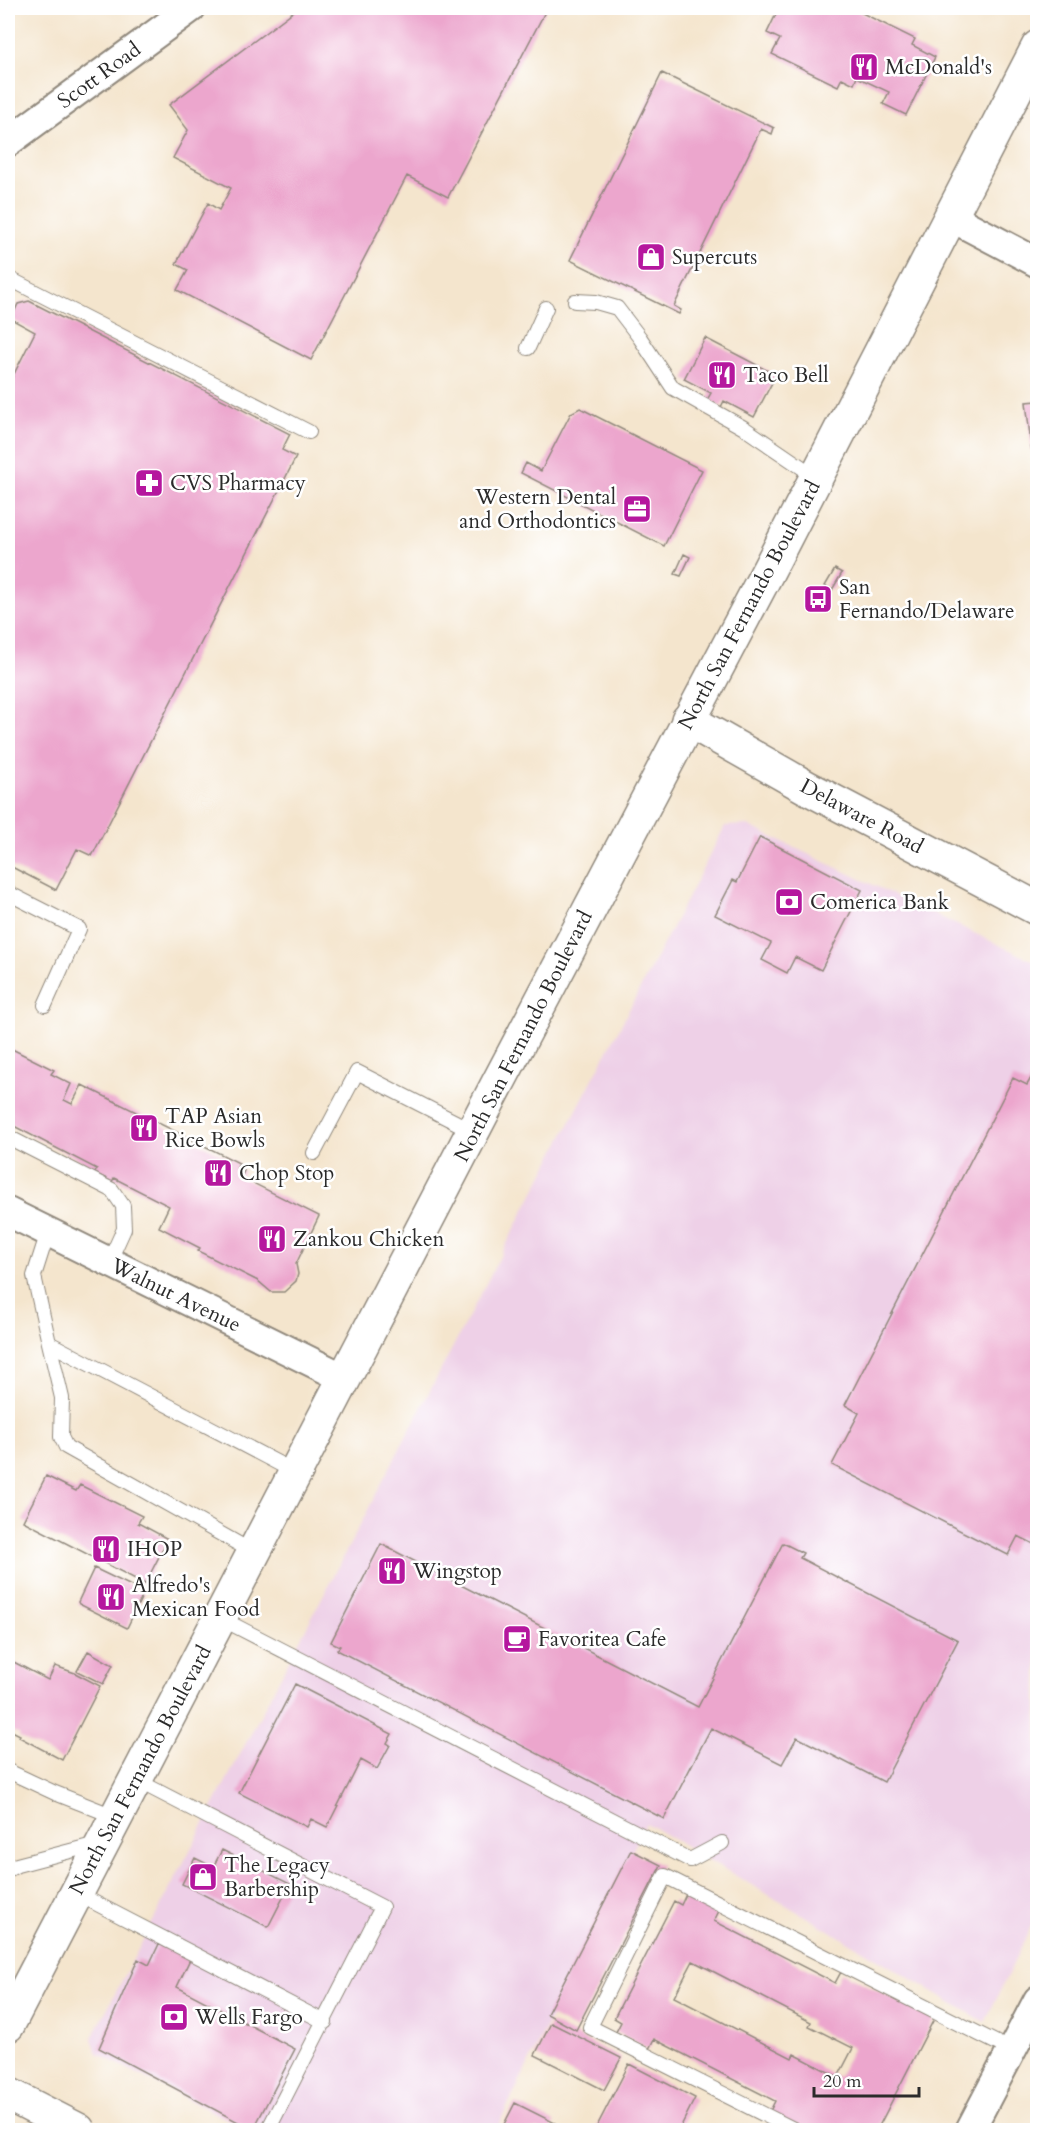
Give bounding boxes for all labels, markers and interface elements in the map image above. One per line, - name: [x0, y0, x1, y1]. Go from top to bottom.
- street label: Scott Road: [52, 35, 147, 116]
- restaurant icon: McDonald's: [848, 51, 880, 83]
- place label: McDonald's: [885, 53, 992, 82]
- shop icon: Supercuts: [635, 241, 667, 273]
- place label: Supercuts: [672, 243, 757, 272]
- restaurant icon: Taco Bell: [706, 359, 738, 391]
- place label: Taco Bell: [743, 361, 829, 390]
- pharmacy icon: CVS Pharmacy: [133, 467, 165, 499]
- place label: CVS Pharmacy: [170, 469, 306, 498]
- street label: North San Fernando Boulevard: [671, 475, 828, 735]
- place label: Western Dental and Orthodontics: [459, 483, 616, 536]
- office icon: Western Dental and Orthodontics: [621, 493, 653, 525]
- place label: San Fernando/Delaware: [839, 573, 1015, 626]
- bus stop icon: San Fernando/Delaware: [802, 583, 834, 615]
- street label: Delaware Road: [795, 772, 929, 861]
- bank icon: Comerica Bank: [773, 886, 805, 918]
- place label: Comerica Bank: [810, 888, 950, 917]
- street label: North San Fernando Boulevard: [447, 905, 600, 1167]
- place label: TAP Asian Rice Bowls: [165, 1102, 265, 1155]
- restaurant icon: TAP Asian Rice Bowls: [128, 1112, 160, 1144]
- restaurant icon: Chop Stop: [202, 1157, 234, 1189]
- place label: Chop Stop: [239, 1159, 334, 1188]
- restaurant icon: Zankou Chicken: [256, 1223, 288, 1255]
- place label: Zankou Chicken: [293, 1225, 445, 1254]
- street label: Walnut Avenue: [105, 1251, 246, 1339]
- restaurant icon: IHOP: [90, 1533, 122, 1565]
- place label: IHOP: [127, 1535, 182, 1564]
- restaurant icon: Wingstop: [376, 1555, 408, 1587]
- place label: Wingstop: [412, 1557, 502, 1586]
- place label: Alfredo's Mexican Food: [132, 1571, 260, 1624]
- restaurant icon: Alfredo's Mexican Food: [95, 1581, 127, 1613]
- cafe icon: Favoritea Cafe: [501, 1623, 533, 1655]
- place label: Favoritea Cafe: [538, 1625, 667, 1654]
- street label: North San Fernando Boulevard: [62, 1640, 219, 1900]
- place label: The Legacy Barbership: [224, 1851, 330, 1904]
- shop icon: The Legacy Barbership: [187, 1861, 219, 1893]
- bank icon: Wells Fargo: [158, 2001, 190, 2033]
- place label: Wells Fargo: [194, 2003, 303, 2032]
- scale bar: [814, 2060, 919, 2098]
- text: 20 m: [823, 2069, 862, 2094]

